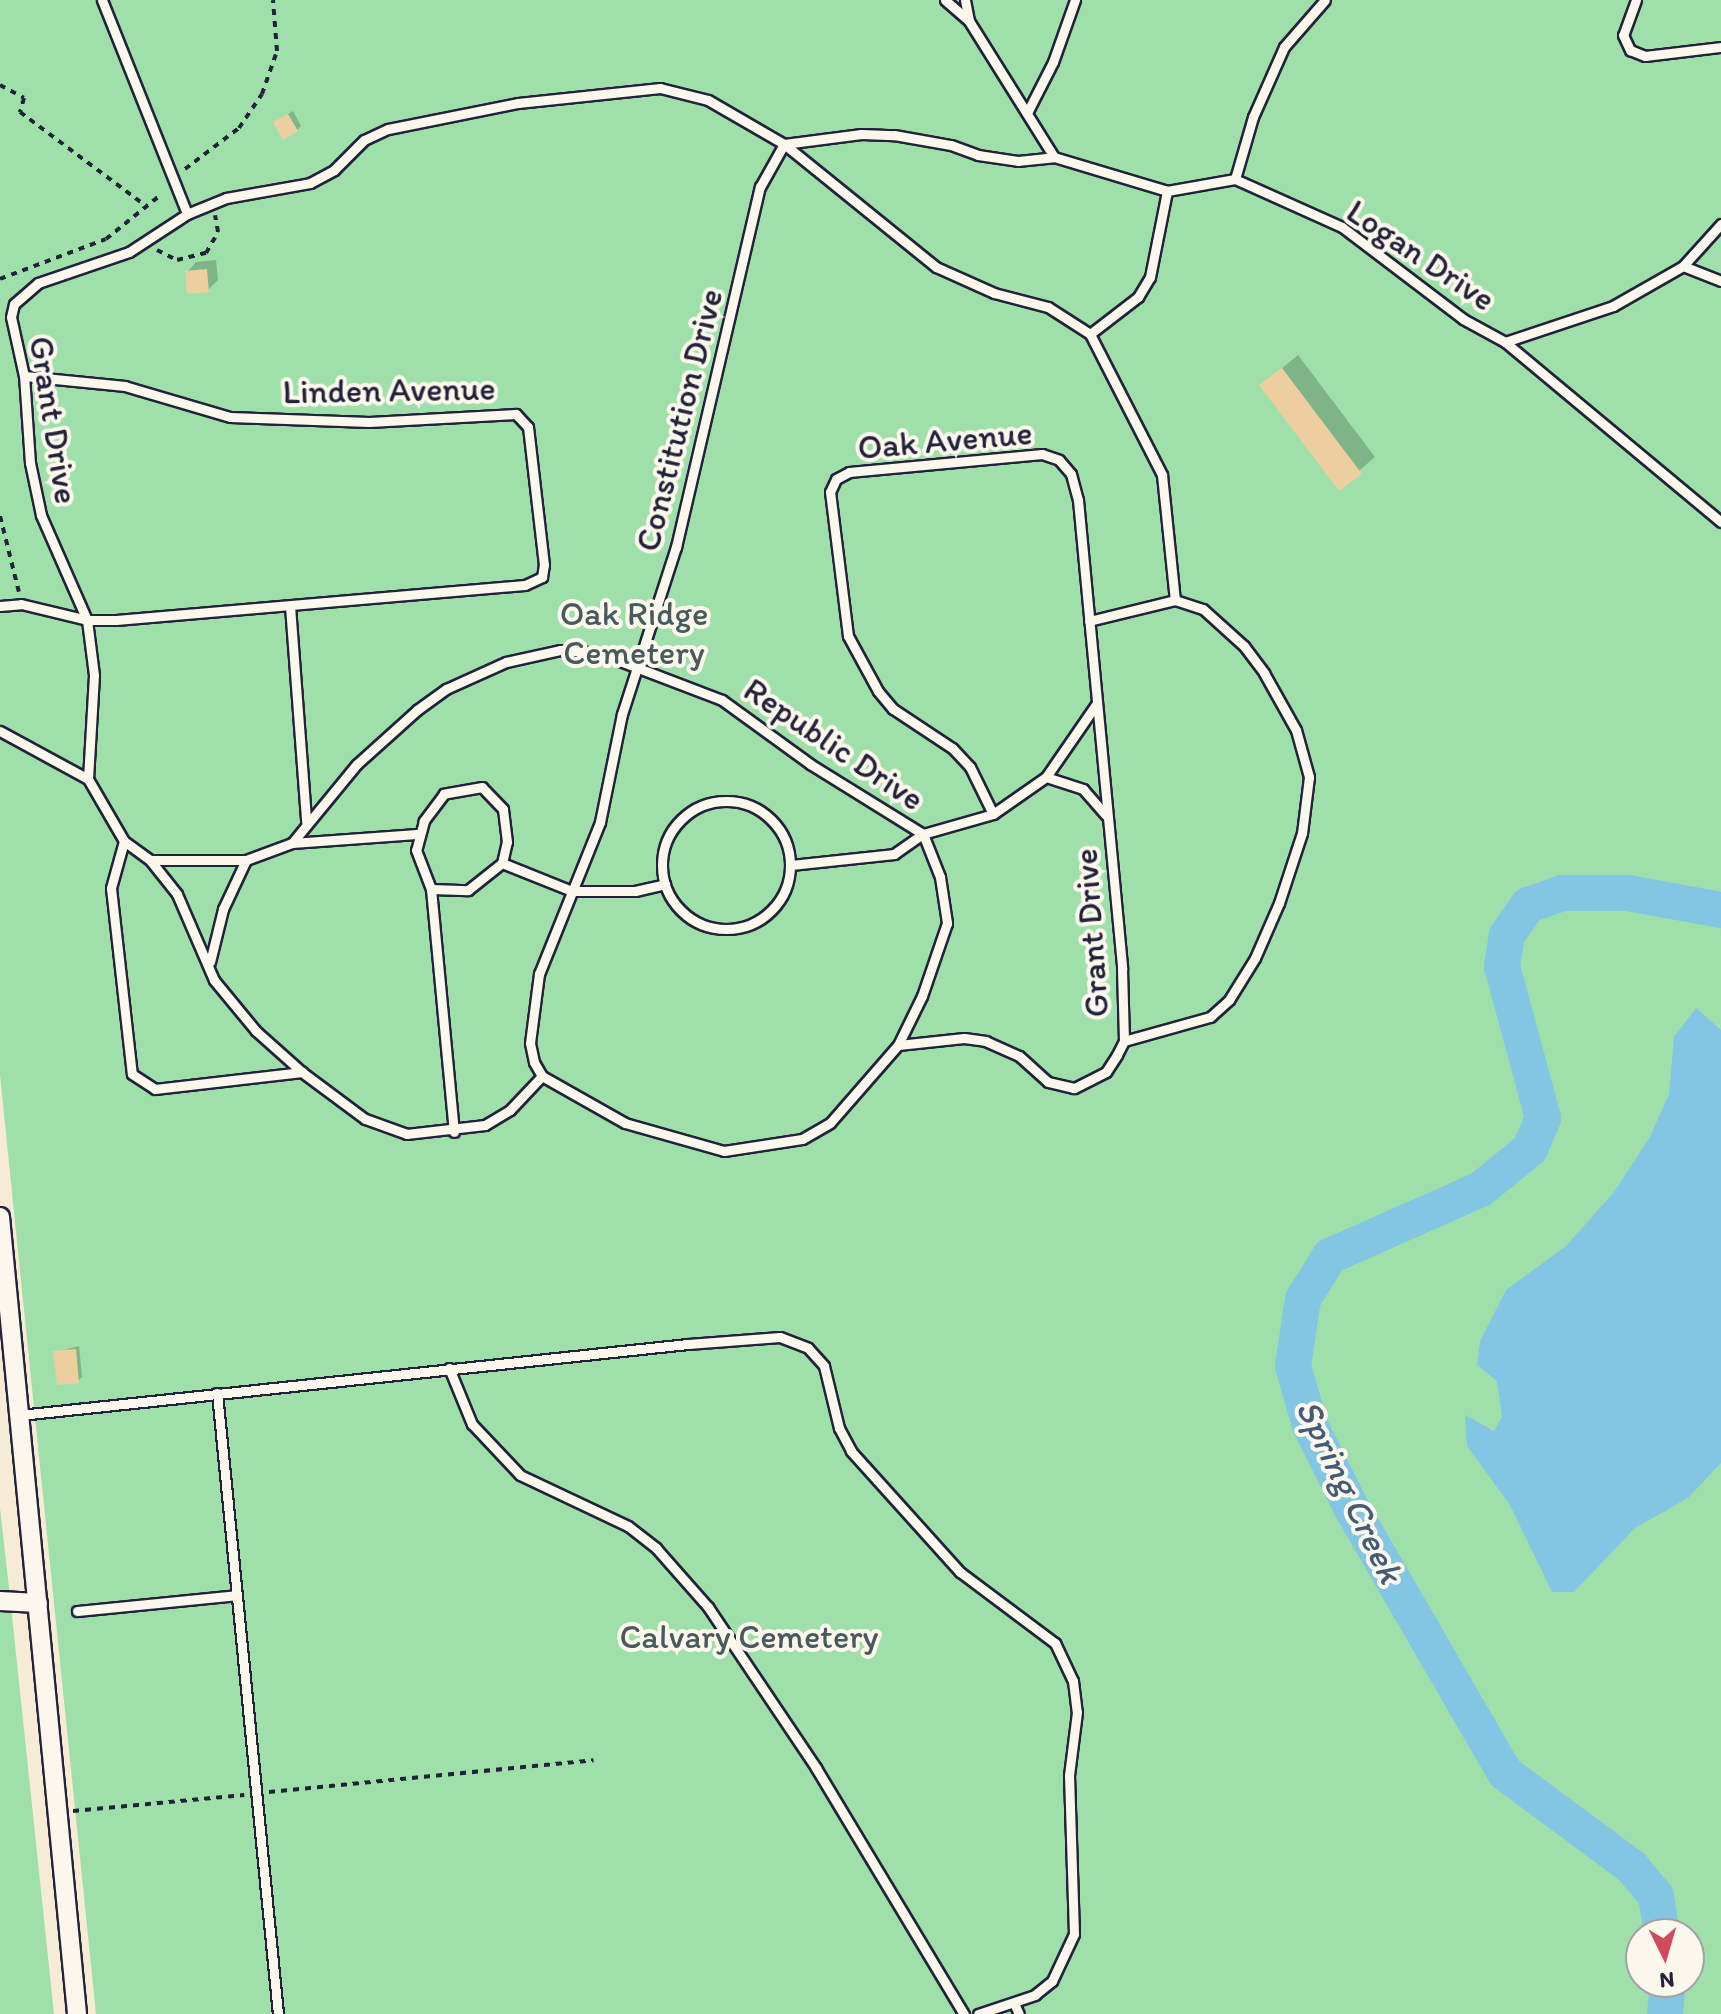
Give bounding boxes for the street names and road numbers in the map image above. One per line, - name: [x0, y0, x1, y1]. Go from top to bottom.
- street label: Logan Drive: [1339, 190, 1503, 320]
- street label: Constitution Drive: [627, 285, 731, 555]
- street label: Grant Drive: [21, 333, 87, 507]
- street label: Linden Avenue: [282, 368, 496, 412]
- street label: Oak Avenue: [857, 412, 1033, 468]
- street label: Republic Drive: [736, 669, 932, 819]
- street label: Grant Drive: [1065, 847, 1117, 1019]

